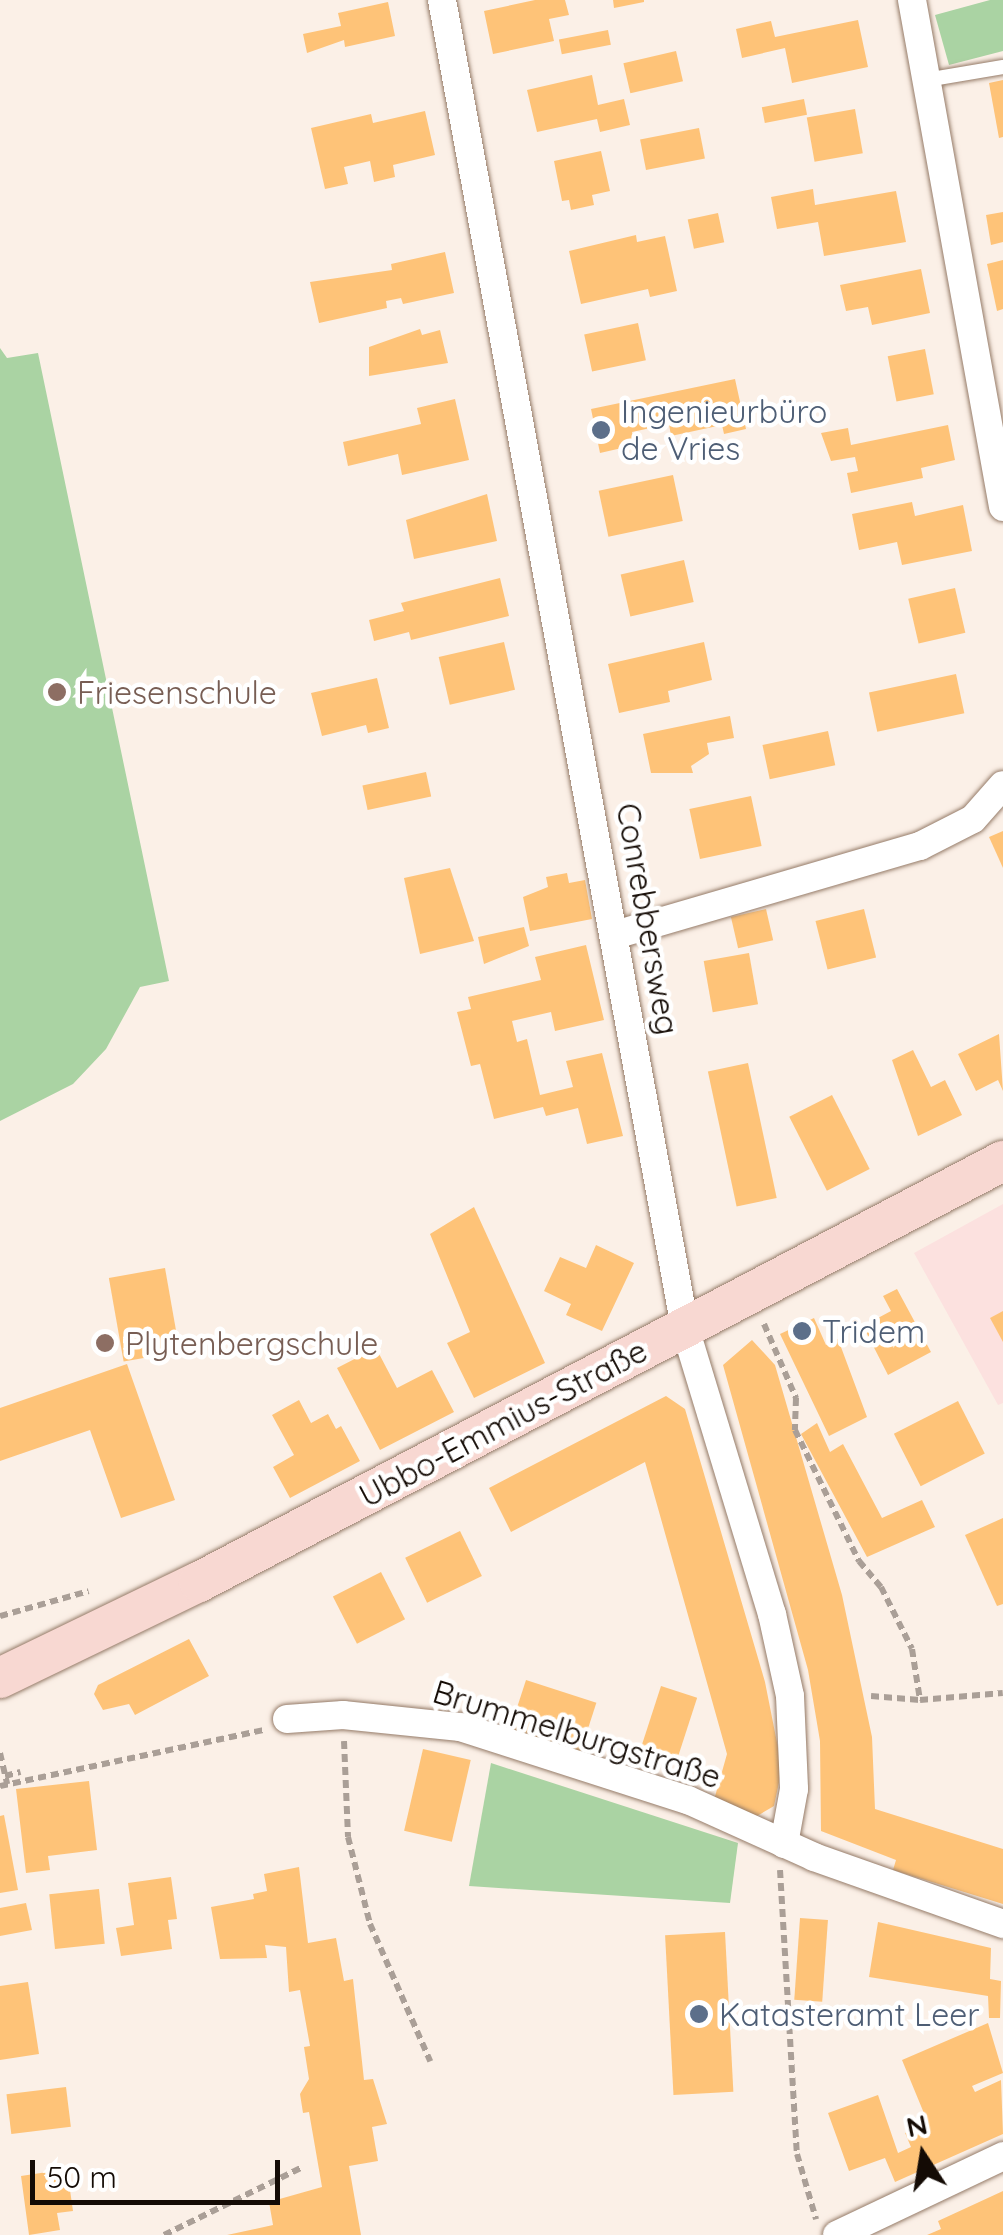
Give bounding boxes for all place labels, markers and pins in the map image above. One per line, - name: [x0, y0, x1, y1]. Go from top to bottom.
- place label: Ingenieurbüro de Vries: [621, 393, 827, 468]
- marker: Ingenieurbüro de Vries: [590, 419, 612, 441]
- place label: Friesenschule: [77, 673, 277, 711]
- marker: Friesenschule: [46, 681, 68, 703]
- place label: Tridem: [822, 1312, 925, 1350]
- marker: Tridem: [791, 1320, 813, 1342]
- place label: Plytenbergschule: [125, 1324, 378, 1362]
- marker: Plytenbergschule: [94, 1332, 116, 1354]
- place label: Katasteramt Leer: [719, 1995, 980, 2033]
- marker: Katasteramt Leer: [688, 2003, 710, 2025]

